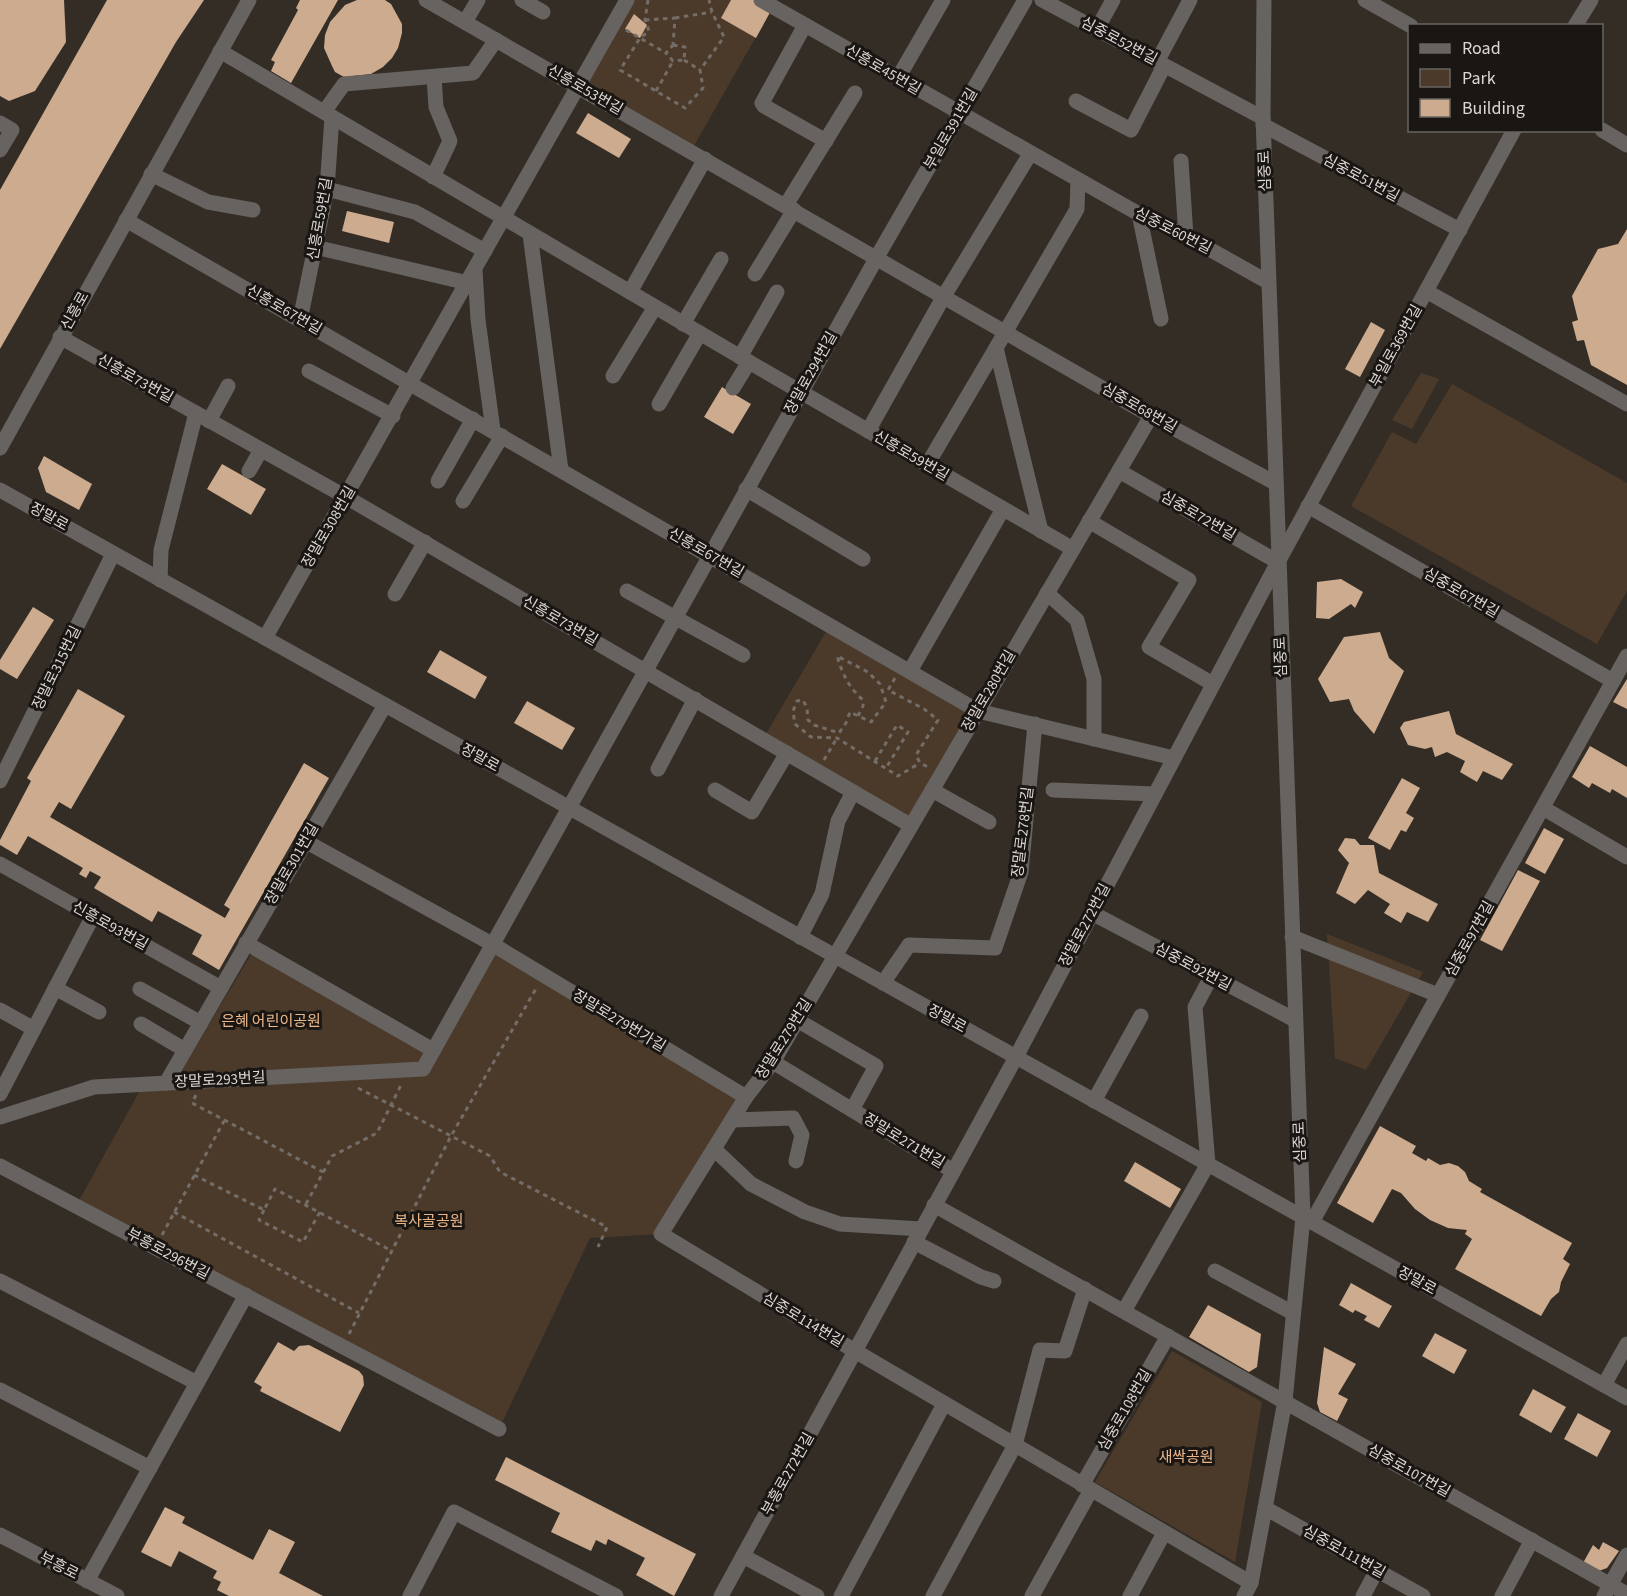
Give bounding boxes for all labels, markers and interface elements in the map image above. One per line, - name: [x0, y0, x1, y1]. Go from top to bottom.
- street label: 심중로52번길: [1077, 12, 1161, 70]
- legend: [1408, 24, 1603, 132]
- text: Road: [1462, 36, 1501, 61]
- street label: 신흥로45번길: [841, 40, 925, 100]
- street label: 신흥로53번길: [543, 60, 627, 120]
- text: Park: [1462, 66, 1496, 91]
- street label: 부일로391번길: [919, 84, 983, 174]
- text: Building: [1462, 96, 1525, 121]
- street label: 심중로51번길: [1319, 149, 1403, 207]
- street label: 심중로: [1254, 150, 1276, 192]
- street label: 신흥로59번길: [302, 176, 338, 262]
- street label: 심중로60번길: [1131, 203, 1215, 259]
- street label: 신흥로67번길: [242, 280, 326, 340]
- street label: 신흥로: [56, 288, 94, 334]
- street label: 부일로369번길: [1365, 301, 1427, 391]
- street label: 장말로294번길: [780, 328, 842, 418]
- street label: 신흥로73번길: [93, 349, 177, 409]
- street label: 심중로68번길: [1097, 378, 1181, 438]
- street label: 신흥로59번길: [869, 426, 953, 486]
- street label: 장말로308번길: [297, 482, 361, 572]
- street label: 심중로72번길: [1156, 486, 1240, 546]
- street label: 장말로: [26, 498, 72, 536]
- street label: 신흥로67번길: [664, 523, 748, 583]
- street label: 심중로67번길: [1419, 563, 1503, 623]
- street label: 신흥로73번길: [518, 591, 602, 651]
- street label: 장말로315번길: [28, 622, 86, 714]
- street label: 심중로: [1270, 636, 1292, 678]
- street label: 장말로280번길: [957, 646, 1021, 736]
- street label: 장말로: [457, 739, 503, 777]
- street label: 장말로278번길: [1007, 785, 1039, 879]
- street label: 장말로301번길: [260, 819, 324, 909]
- street label: 장말로272번길: [1054, 880, 1116, 970]
- street label: 신흥로93번길: [68, 896, 152, 956]
- street label: 심중로97번길: [1440, 897, 1500, 981]
- street label: 심중로92번길: [1151, 938, 1235, 996]
- street label: 장말로279번가길: [569, 985, 669, 1057]
- street label: 장말로279번길: [751, 995, 817, 1083]
- street label: 장말로: [924, 1000, 970, 1038]
- park label: 은혜 어린이공원: [221, 1011, 321, 1032]
- street label: 장말로293번길: [174, 1067, 266, 1093]
- street label: 장말로271번길: [859, 1108, 949, 1174]
- street label: 심중로: [1289, 1121, 1311, 1163]
- park label: 복사골공원: [394, 1211, 464, 1232]
- street label: 부흥로296번길: [123, 1223, 213, 1285]
- street label: 장말로: [1394, 1262, 1440, 1300]
- street label: 심중로114번길: [758, 1287, 848, 1353]
- street label: 심중로108번길: [1093, 1365, 1157, 1455]
- street label: 부흥로272번길: [757, 1429, 819, 1519]
- street label: 심중로107번길: [1364, 1440, 1454, 1502]
- park label: 새싹공원: [1158, 1447, 1214, 1468]
- street label: 심중로111번길: [1299, 1521, 1389, 1583]
- street label: 부흥로: [36, 1547, 82, 1585]

